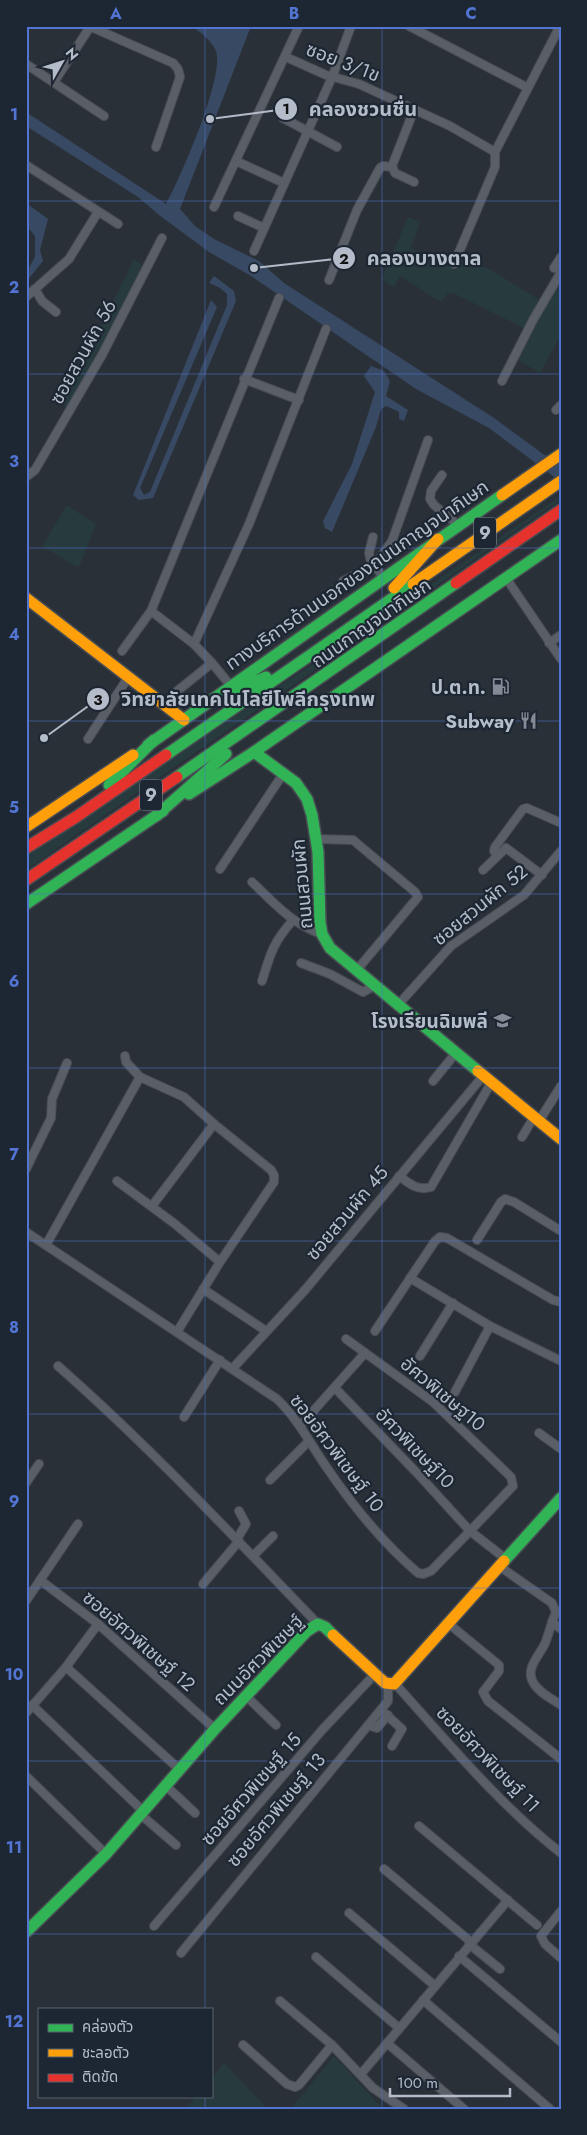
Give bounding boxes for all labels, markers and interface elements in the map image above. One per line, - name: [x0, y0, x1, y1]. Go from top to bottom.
- text: A: [109, 2, 122, 25]
- text: B: [289, 2, 299, 25]
- text: C: [465, 2, 477, 25]
- street label: ซอย 3/1ข: [302, 36, 384, 88]
- north arrow: [38, 38, 88, 88]
- text: N: [61, 43, 83, 64]
- callout: คลองชวนชื่น: [273, 91, 427, 126]
- text: คลองชวนชื่น: [309, 95, 417, 124]
- text: 1: [282, 98, 290, 120]
- text: 1: [10, 103, 18, 126]
- callout: คลองบางตาล: [332, 241, 491, 276]
- text: คลองบางตาล: [367, 244, 481, 273]
- text: 2: [339, 248, 349, 270]
- text: 2: [9, 276, 19, 299]
- street label: ซอยสวนผัก 56: [43, 295, 123, 409]
- text: 3: [9, 450, 19, 473]
- street label: ทางบริการด้านนอกของถนนกาญจนาภิเษก: [221, 475, 493, 675]
- road number: 9: [474, 518, 496, 548]
- street label: ถนนกาญจนาภิเษก: [307, 573, 435, 673]
- text: 4: [8, 623, 20, 646]
- place label: ป.ต.ท.: [431, 674, 486, 701]
- fuel station icon: ป.ต.ท.: [490, 677, 510, 697]
- callout: วิทยาลัยเทคโนโลยีโพลีกรุงเทพ: [86, 682, 385, 717]
- text: วิทยาลัยเทคโนโลยีโพลีกรุงเทพ: [121, 685, 375, 714]
- text: 3: [93, 689, 103, 711]
- place label: Subway: [445, 708, 515, 735]
- restaurant icon: Subway: [518, 711, 538, 731]
- road number: 9: [140, 780, 162, 810]
- text: 5: [9, 796, 19, 819]
- street label: ถนนสวนผัก: [285, 838, 319, 930]
- street label: ซอยสวนผัก 52: [427, 858, 533, 952]
- text: 6: [9, 970, 19, 993]
- place label: โรงเรียนฉิมพลี: [371, 1008, 488, 1035]
- school or university icon: โรงเรียนฉิมพลี: [492, 1011, 512, 1031]
- text: 7: [9, 1143, 19, 1166]
- street label: ซอยสวนผัก 45: [299, 1160, 395, 1266]
- text: 8: [9, 1316, 19, 1339]
- street label: อัศวพิเชษฐ10: [395, 1350, 491, 1438]
- street label: ซอยอัศวพิเชษฐ์ 10: [283, 1388, 391, 1518]
- street label: อัศวพิเชษฐ์10: [369, 1401, 461, 1495]
- text: 9: [9, 1490, 19, 1513]
- street label: ซอยอัศวพิเชษฐ์ 12: [77, 1584, 201, 1698]
- street label: ถนนอัศวพิเชษฐ์: [207, 1608, 310, 1711]
- text: 10: [5, 1663, 23, 1686]
- street label: ซอยอัศวพิเชษฐ์ 11: [430, 1700, 546, 1818]
- street label: ซอยอัศวพิเชษฐ์ 15: [194, 1727, 308, 1851]
- street label: ซอยอัศวพิเชษฐ์ 13: [220, 1747, 332, 1873]
- text: 11: [6, 1836, 22, 1859]
- legend: [38, 2008, 212, 2098]
- text: 12: [5, 2010, 23, 2033]
- text: คล่องตัว: [82, 2016, 133, 2038]
- text: ชะลอตัว: [82, 2042, 129, 2064]
- scale bar: [390, 2065, 510, 2097]
- text: ติดขัด: [82, 2066, 118, 2088]
- text: 100 m: [397, 2072, 438, 2094]

